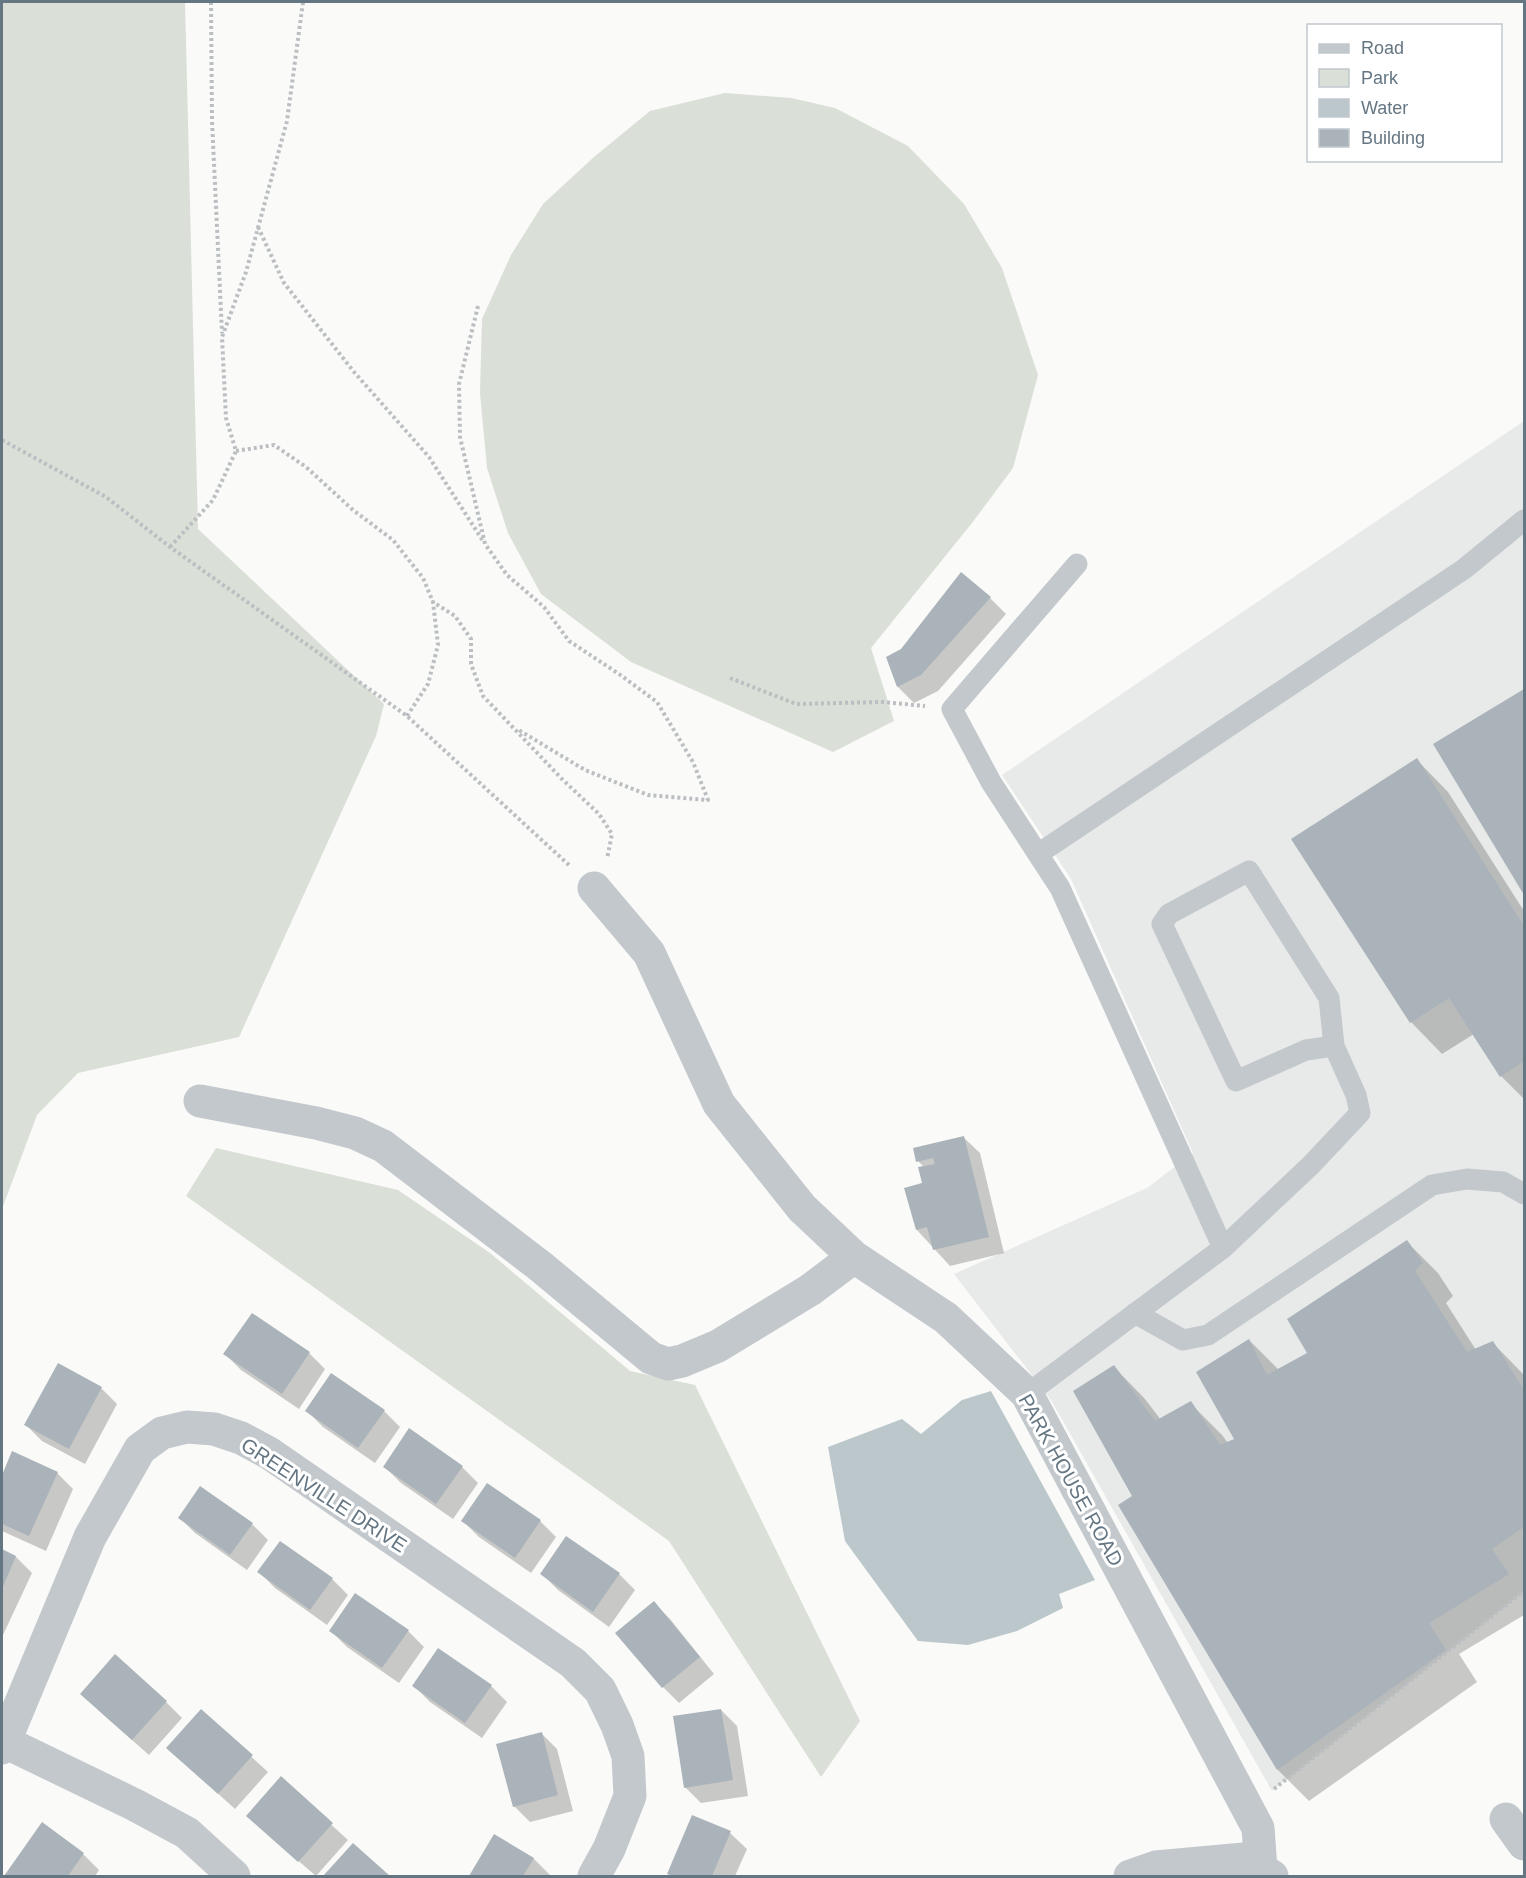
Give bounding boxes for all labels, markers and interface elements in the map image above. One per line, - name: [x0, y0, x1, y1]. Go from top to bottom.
- legend: [1307, 24, 1502, 162]
- text: Road: [1361, 38, 1404, 58]
- text: Park: [1361, 68, 1399, 88]
- text: Water: [1361, 98, 1408, 118]
- text: Building: [1361, 128, 1425, 148]
- street label: PARK HOUSE ROAD: [1015, 1390, 1127, 1570]
- street label: GREENVILLE DRIVE: [237, 1433, 411, 1557]

